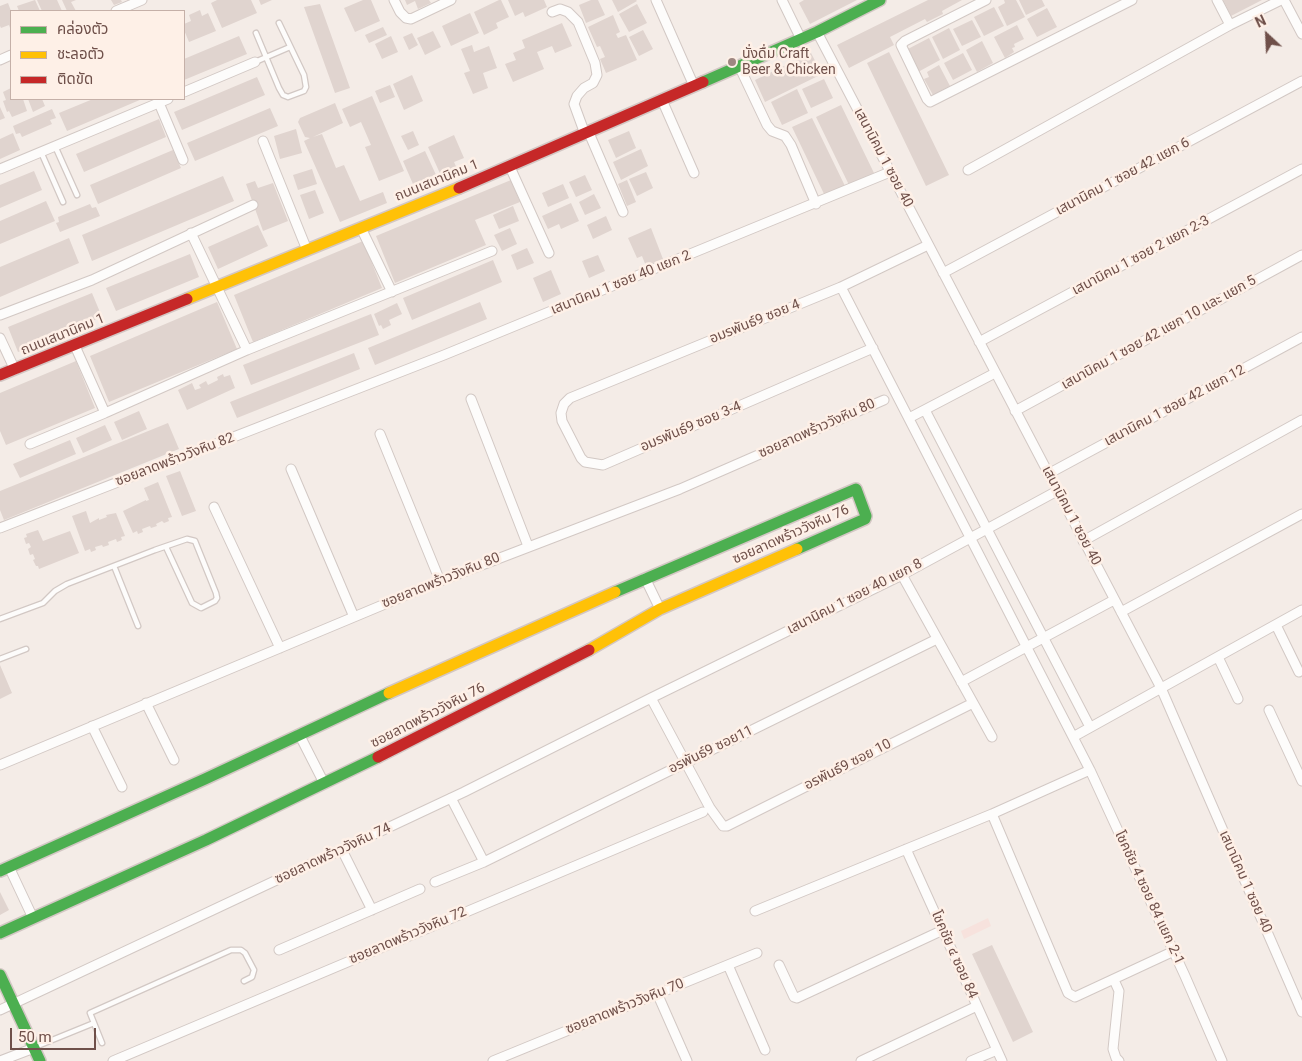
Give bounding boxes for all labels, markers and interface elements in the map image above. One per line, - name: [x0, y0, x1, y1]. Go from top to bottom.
- legend: [10, 10, 185, 100]
- north arrow: [1242, 10, 1292, 60]
- text: N: [1253, 12, 1269, 31]
- text: คล่องตัว: [57, 20, 108, 38]
- text: ชะลอตัว: [57, 45, 104, 63]
- place label: นั่งดื่ม Craft Beer & Chicken: [742, 46, 836, 78]
- marker: นั่งดื่ม Craft Beer & Chicken: [726, 56, 738, 68]
- text: ติดขัด: [57, 70, 93, 88]
- street label: เสนานิคม 1 ซอย 40: [850, 105, 916, 211]
- street label: เสนานิคม 1 ซอย 42 แยก 6: [1053, 135, 1193, 219]
- street label: ถนนเสนานิคม 1: [393, 157, 481, 205]
- street label: เสนานิคม 1 ซอย 2 แยก 2-3: [1069, 213, 1213, 299]
- street label: เสนานิคม 1 ซอย 40 แยก 2: [549, 247, 693, 319]
- street label: เสนานิคม 1 ซอย 42 แยก 10 และ แยก 5: [1059, 272, 1259, 394]
- street label: อมรพันธ์9 ซอย 4: [707, 296, 803, 348]
- street label: ถนนเสนานิคม 1: [19, 311, 107, 359]
- street label: เสนานิคม 1 ซอย 42 แยก 12: [1102, 362, 1248, 450]
- street label: ซอยลาดพร้าววังหิน 80: [756, 396, 878, 462]
- street label: อมรพันธ์9 ซอย 3-4: [638, 398, 744, 456]
- street label: ซอยลาดพร้าววังหิน 82: [113, 430, 237, 490]
- street label: เสนานิคม 1 ซอย 40: [1038, 463, 1104, 569]
- street label: ซอยลาดพร้าววังหิน 76: [730, 502, 852, 568]
- street label: ซอยลาดพร้าววังหิน 80: [379, 550, 503, 612]
- street label: เสนานิคม 1 ซอย 40 แยก 8: [785, 556, 925, 638]
- street label: ซอยลาดพร้าววังหิน 76: [368, 680, 488, 752]
- street label: อรพันธ์9 ซอย11: [666, 722, 756, 778]
- street label: อรพันธ์9 ซอย 10: [802, 736, 894, 794]
- street label: ซอยลาดพร้าววังหิน 74: [272, 820, 394, 888]
- street label: เสนานิคม 1 ซอย 40: [1215, 828, 1275, 936]
- street label: โชคชัย 4 ซอย 84 แยก 2-1: [1111, 829, 1187, 967]
- street label: ซอยลาดพร้าววังหิน 72: [347, 904, 469, 968]
- street label: โชคชัย ๔ ซอย 84: [927, 909, 981, 1001]
- street label: ซอยลาดพร้าววังหิน 70: [563, 976, 687, 1038]
- scale bar: [12, 1018, 99, 1050]
- text: 50 m: [18, 1028, 52, 1046]

